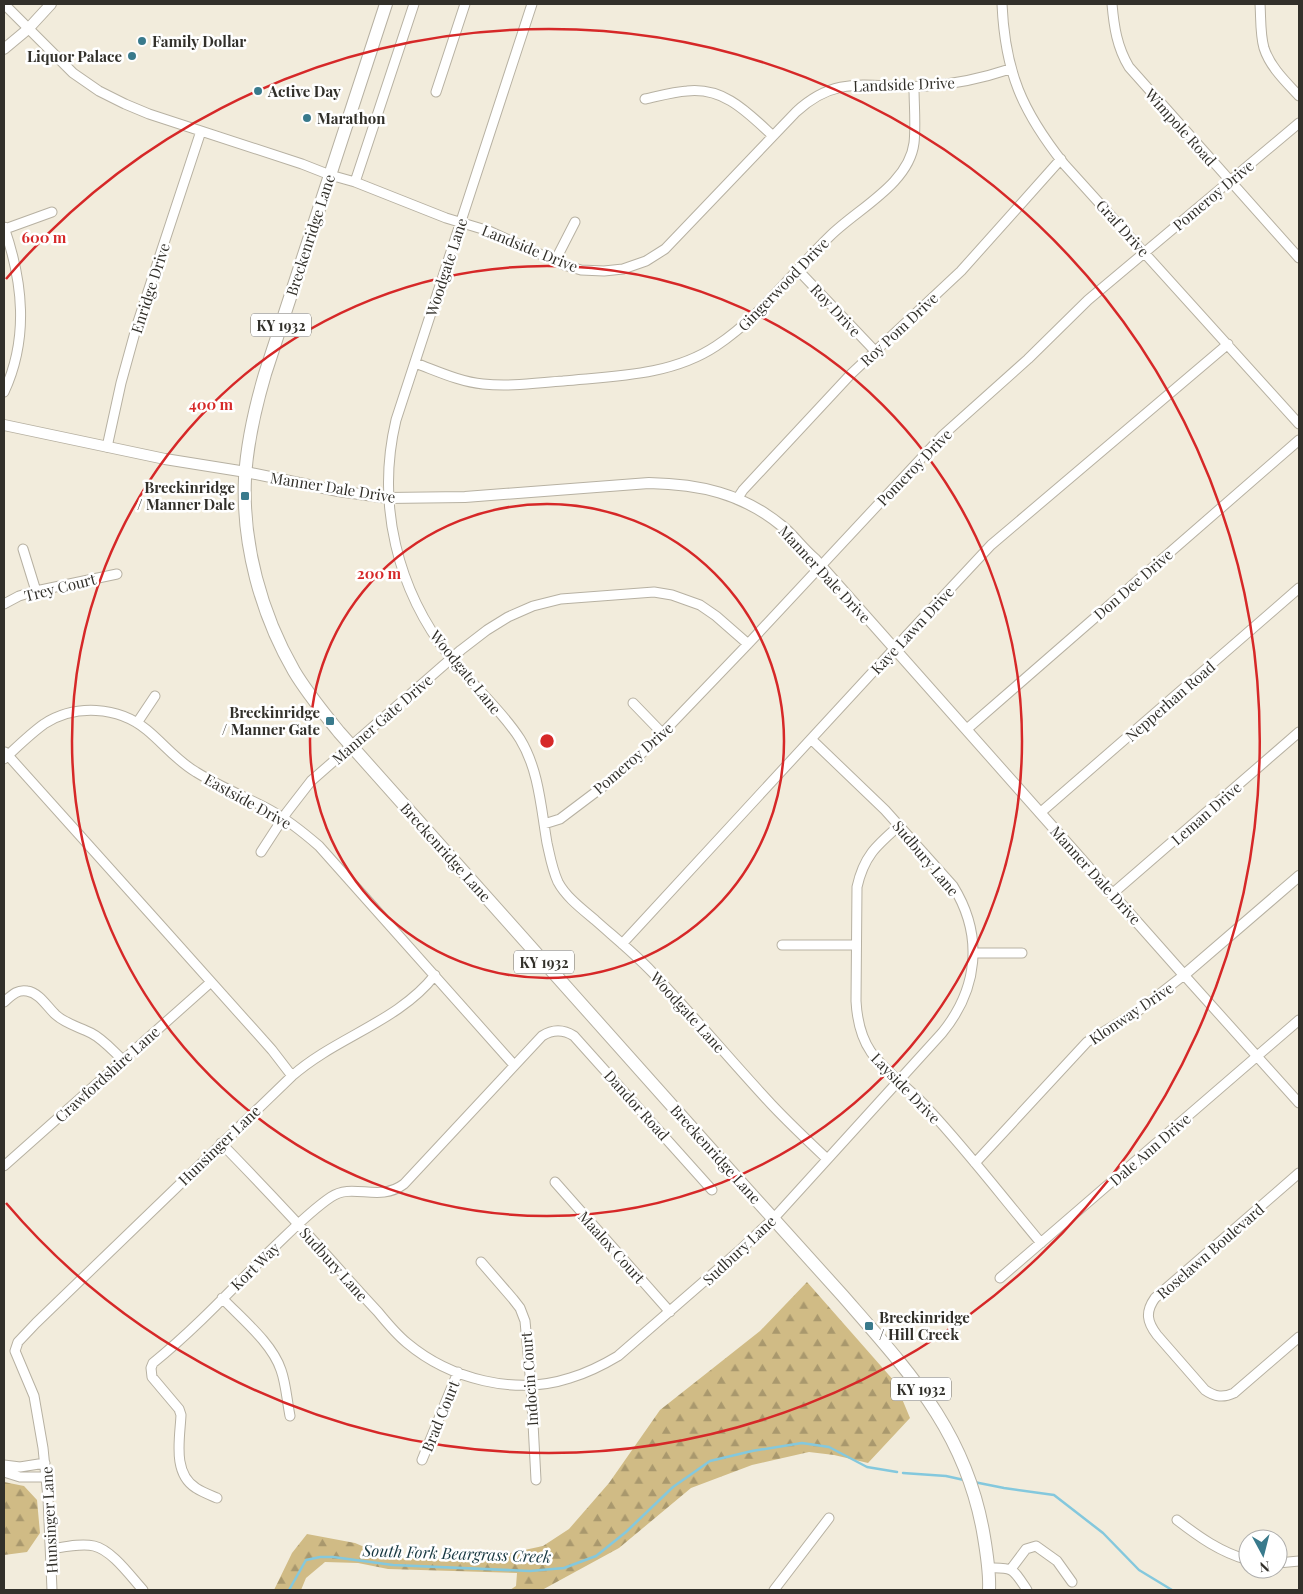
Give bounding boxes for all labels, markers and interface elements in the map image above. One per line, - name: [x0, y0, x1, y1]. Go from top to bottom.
- place label: Family Dollar: [152, 31, 246, 51]
- marker: Family Dollar: [136, 35, 148, 47]
- place label: Liquor Palace: [27, 46, 122, 66]
- marker: Liquor Palace: [126, 50, 138, 62]
- street label: Landside Drive: [853, 72, 955, 96]
- place label: Active Day: [267, 81, 341, 101]
- street label: Wimpole Road: [1140, 83, 1221, 170]
- marker: Active Day: [252, 85, 264, 97]
- place label: Marathon: [317, 108, 386, 128]
- marker: Marathon: [301, 112, 313, 124]
- street label: Pomeroy Drive: [1168, 155, 1258, 235]
- street label: Breckenridge Lane: [281, 172, 339, 298]
- street label: Graf Drive: [1092, 195, 1154, 261]
- street label: Woodgate Lane: [420, 215, 471, 320]
- street label: Landside Drive: [479, 220, 581, 276]
- text: 600 m: [22, 227, 67, 247]
- street label: Gingerwood Drive: [733, 233, 833, 335]
- street label: Enridge Drive: [126, 240, 174, 336]
- street label: Roy Drive: [806, 279, 866, 341]
- street label: Roy Pom Drive: [856, 288, 942, 370]
- road number: KY 1932: [251, 314, 311, 336]
- text: 400 m: [189, 394, 234, 414]
- street label: Pomeroy Drive: [872, 424, 956, 510]
- street label: Manner Dale Drive: [269, 467, 397, 507]
- place label: Breckinridge / Manner Dale: [137, 477, 235, 514]
- marker: Breckinridge / Manner Dale: [239, 490, 251, 502]
- street label: Manner Dale Drive: [775, 521, 875, 627]
- street label: Don Dee Drive: [1089, 544, 1177, 624]
- text: 200 m: [357, 563, 402, 583]
- street label: Trey Court: [22, 568, 99, 606]
- street label: Kaye Lawn Drive: [866, 582, 958, 678]
- street label: Woodgate Lane: [425, 625, 506, 718]
- street label: Nepperhan Road: [1121, 656, 1219, 745]
- street label: Manner Gate Drive: [327, 670, 437, 768]
- place label: Breckinridge / Manner Gate: [222, 702, 320, 739]
- marker: Breckinridge / Manner Gate: [324, 715, 336, 727]
- street label: Pomeroy Drive: [589, 718, 677, 798]
- centre of rings: [538, 732, 556, 750]
- street label: Eastside Drive: [201, 769, 295, 833]
- street label: Leman Drive: [1167, 777, 1245, 849]
- street label: Breckenridge Lane: [396, 798, 496, 906]
- street label: Sudbury Lane: [888, 816, 964, 900]
- street label: Manner Dale Drive: [1046, 821, 1146, 929]
- road number: KY 1932: [514, 950, 574, 974]
- street label: Woodgate Lane: [646, 967, 730, 1057]
- street label: Klonway Drive: [1085, 977, 1177, 1049]
- street label: Crawfordshire Lane: [50, 1022, 164, 1126]
- street label: Layside Drive: [867, 1048, 945, 1128]
- street label: Dandor Road: [600, 1065, 674, 1145]
- street label: Breckenridge Lane: [666, 1100, 766, 1208]
- street label: Hunsinger Lane: [174, 1101, 264, 1189]
- street label: Dale Ann Drive: [1105, 1108, 1195, 1190]
- street label: Roselawn Boulevard: [1152, 1199, 1268, 1303]
- street label: Maalox Court: [574, 1207, 650, 1288]
- street label: Sudbury Lane: [698, 1211, 780, 1289]
- street label: Sudbury Lane: [295, 1223, 373, 1305]
- street label: Kort Way: [226, 1237, 284, 1294]
- place label: Breckinridge / Hill Creek: [879, 1307, 970, 1344]
- marker: Breckinridge / Hill Creek: [863, 1320, 875, 1332]
- street label: Indocin Court: [516, 1330, 542, 1427]
- street label: Brad Court: [417, 1377, 464, 1455]
- road number: KY 1932: [891, 1378, 951, 1400]
- street label: Hunsinger Lane: [36, 1466, 62, 1574]
- north arrow: [1238, 1529, 1288, 1579]
- water label: South Fork Beargrass Creek: [361, 1539, 552, 1567]
- text: N: [1258, 1557, 1271, 1577]

